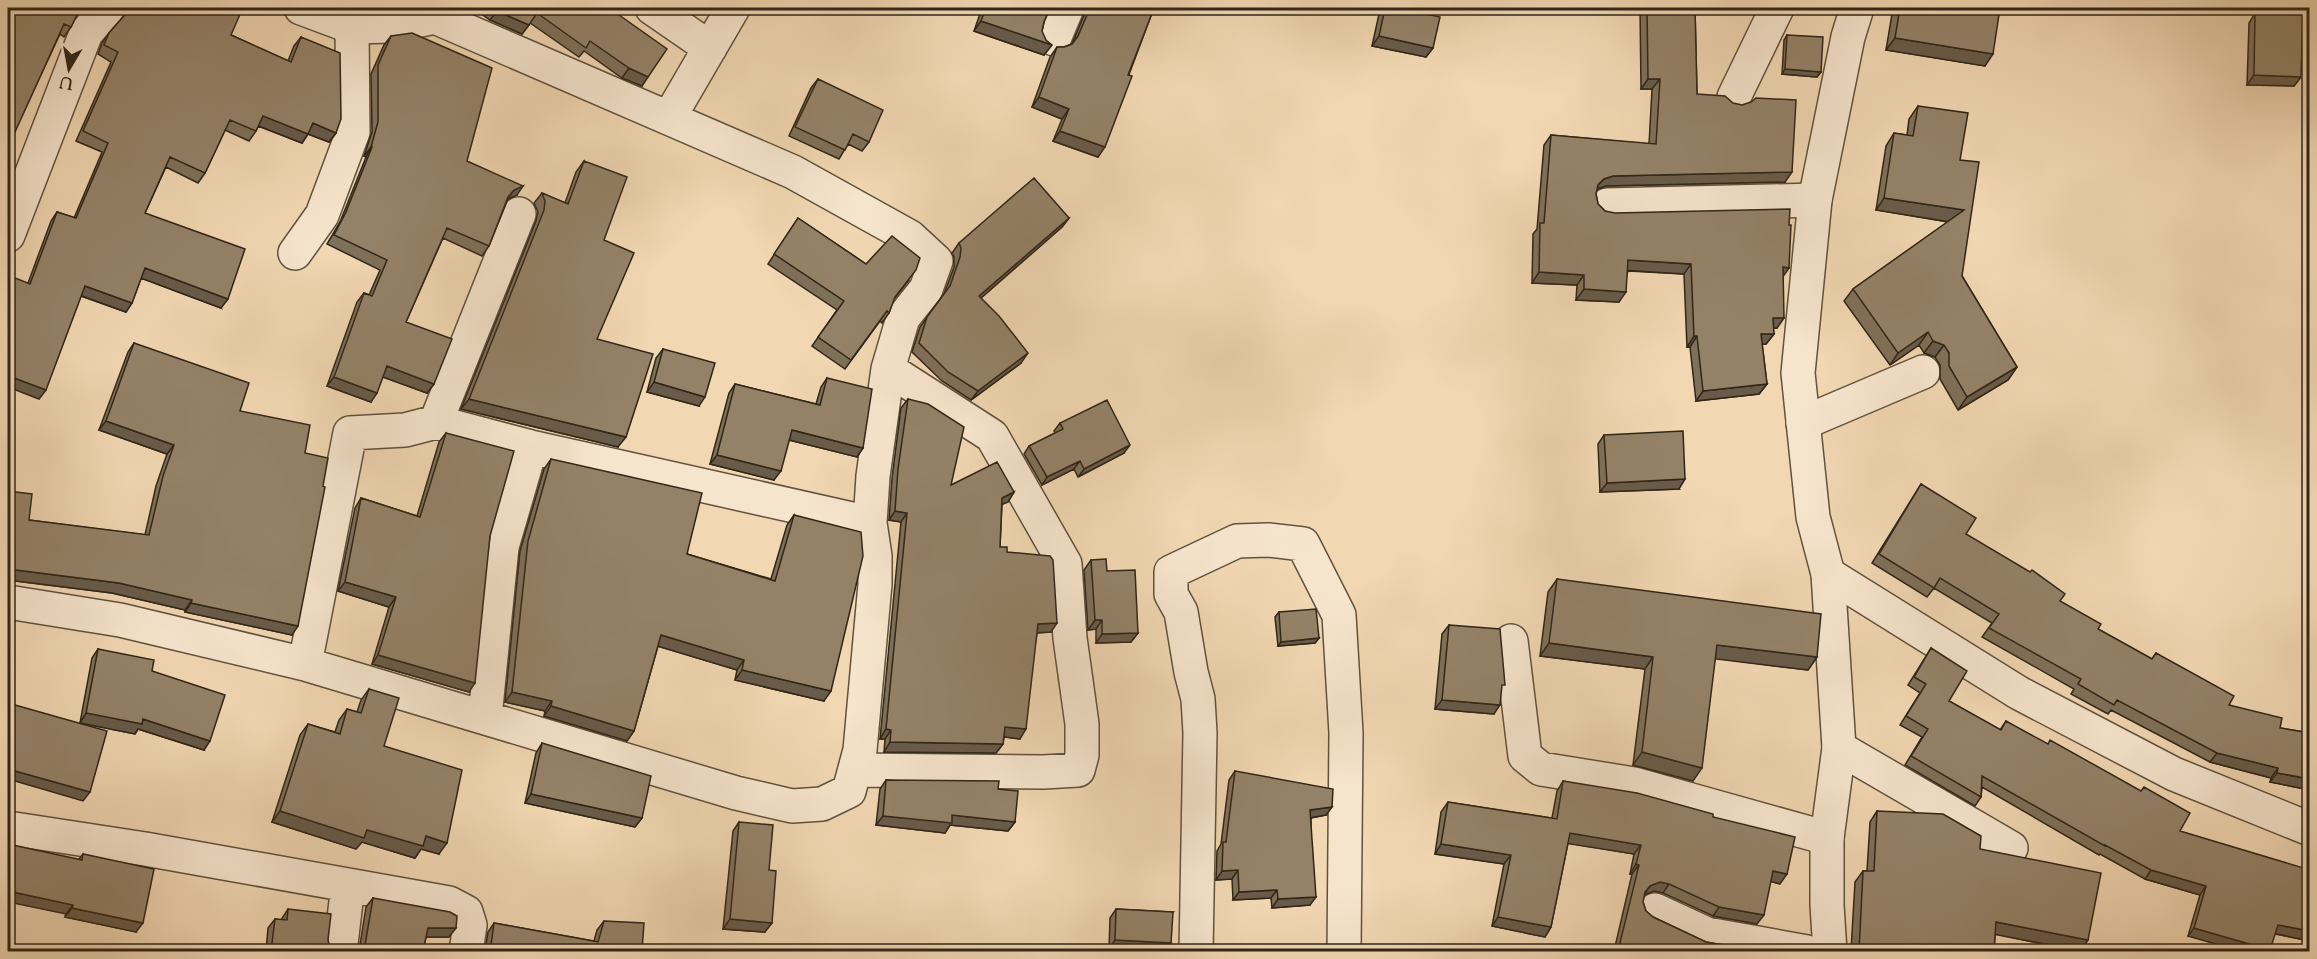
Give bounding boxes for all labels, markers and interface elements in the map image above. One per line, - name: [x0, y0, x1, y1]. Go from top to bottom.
- north arrow: [39, 39, 99, 99]
- text: U: [57, 69, 75, 94]

